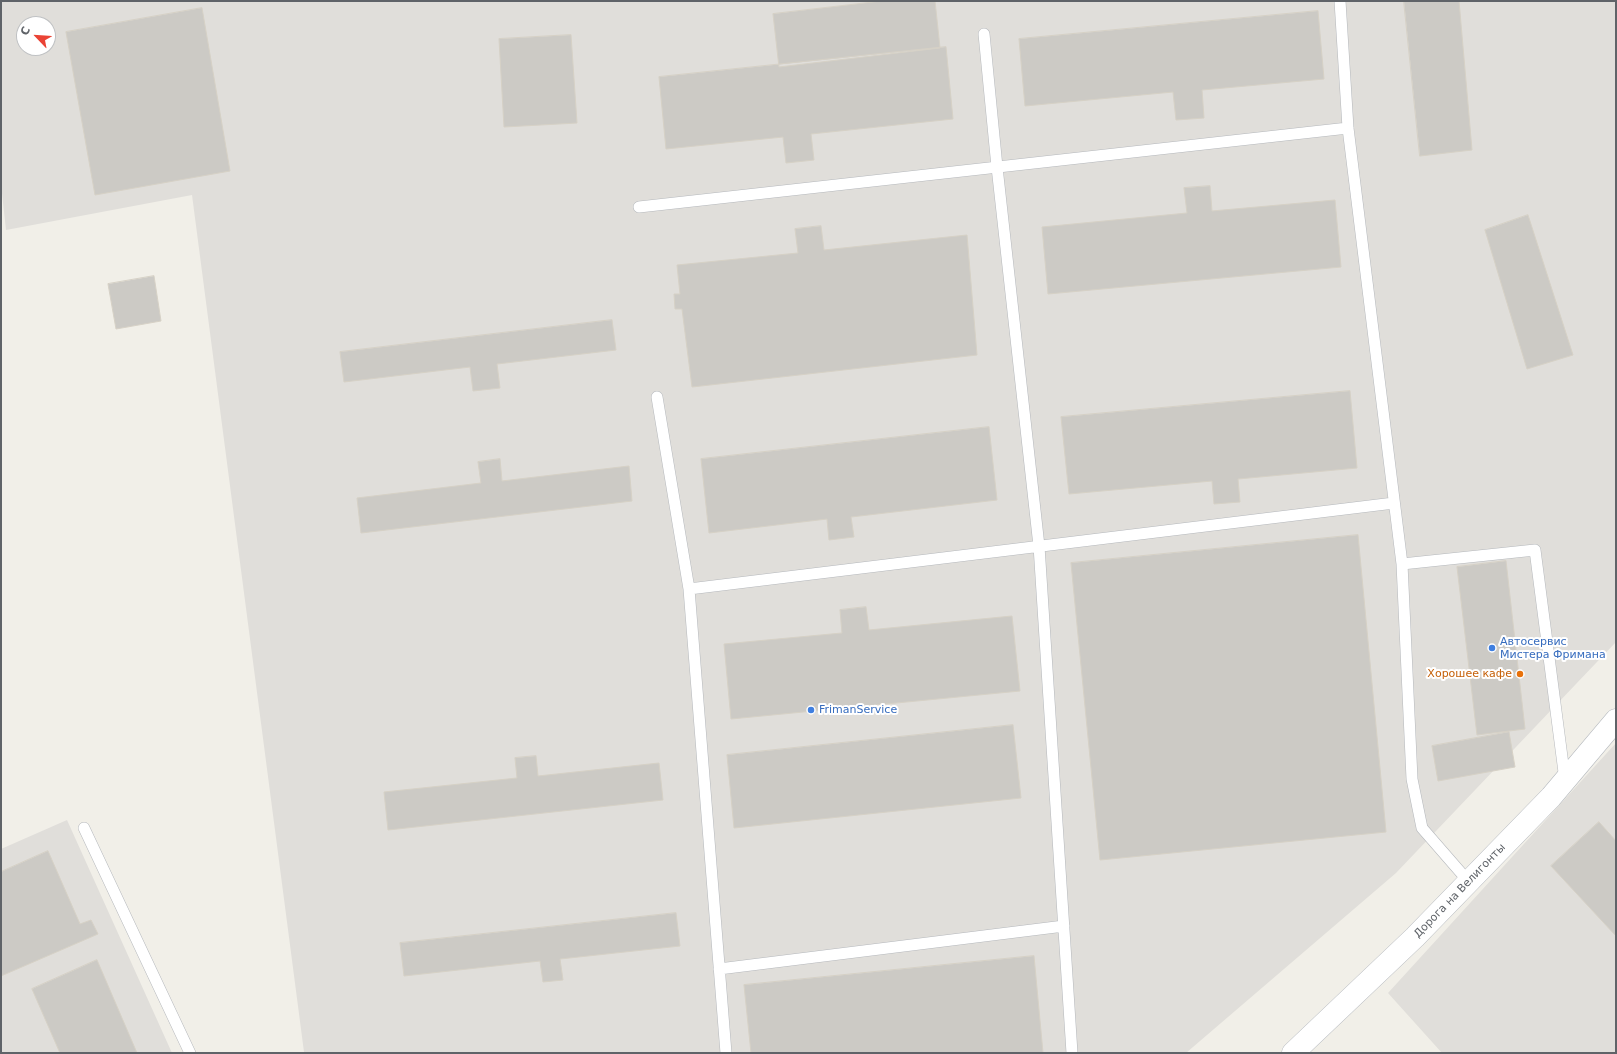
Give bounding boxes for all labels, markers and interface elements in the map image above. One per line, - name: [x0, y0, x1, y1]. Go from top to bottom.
- north arrow: [16, 16, 56, 56]
- text: С: [18, 25, 33, 38]
- place label: Автосервис Мистера Фримана: [1500, 635, 1606, 661]
- marker: Автосервис Мистера Фримана: [1487, 643, 1497, 653]
- place label: Хорошее кафе: [1427, 667, 1512, 681]
- marker: Хорошее кафе: [1515, 669, 1525, 679]
- place label: FrimanService: [819, 703, 897, 717]
- marker: FrimanService: [806, 705, 816, 715]
- street label: Дорога на Велигонты: [1412, 841, 1508, 941]

